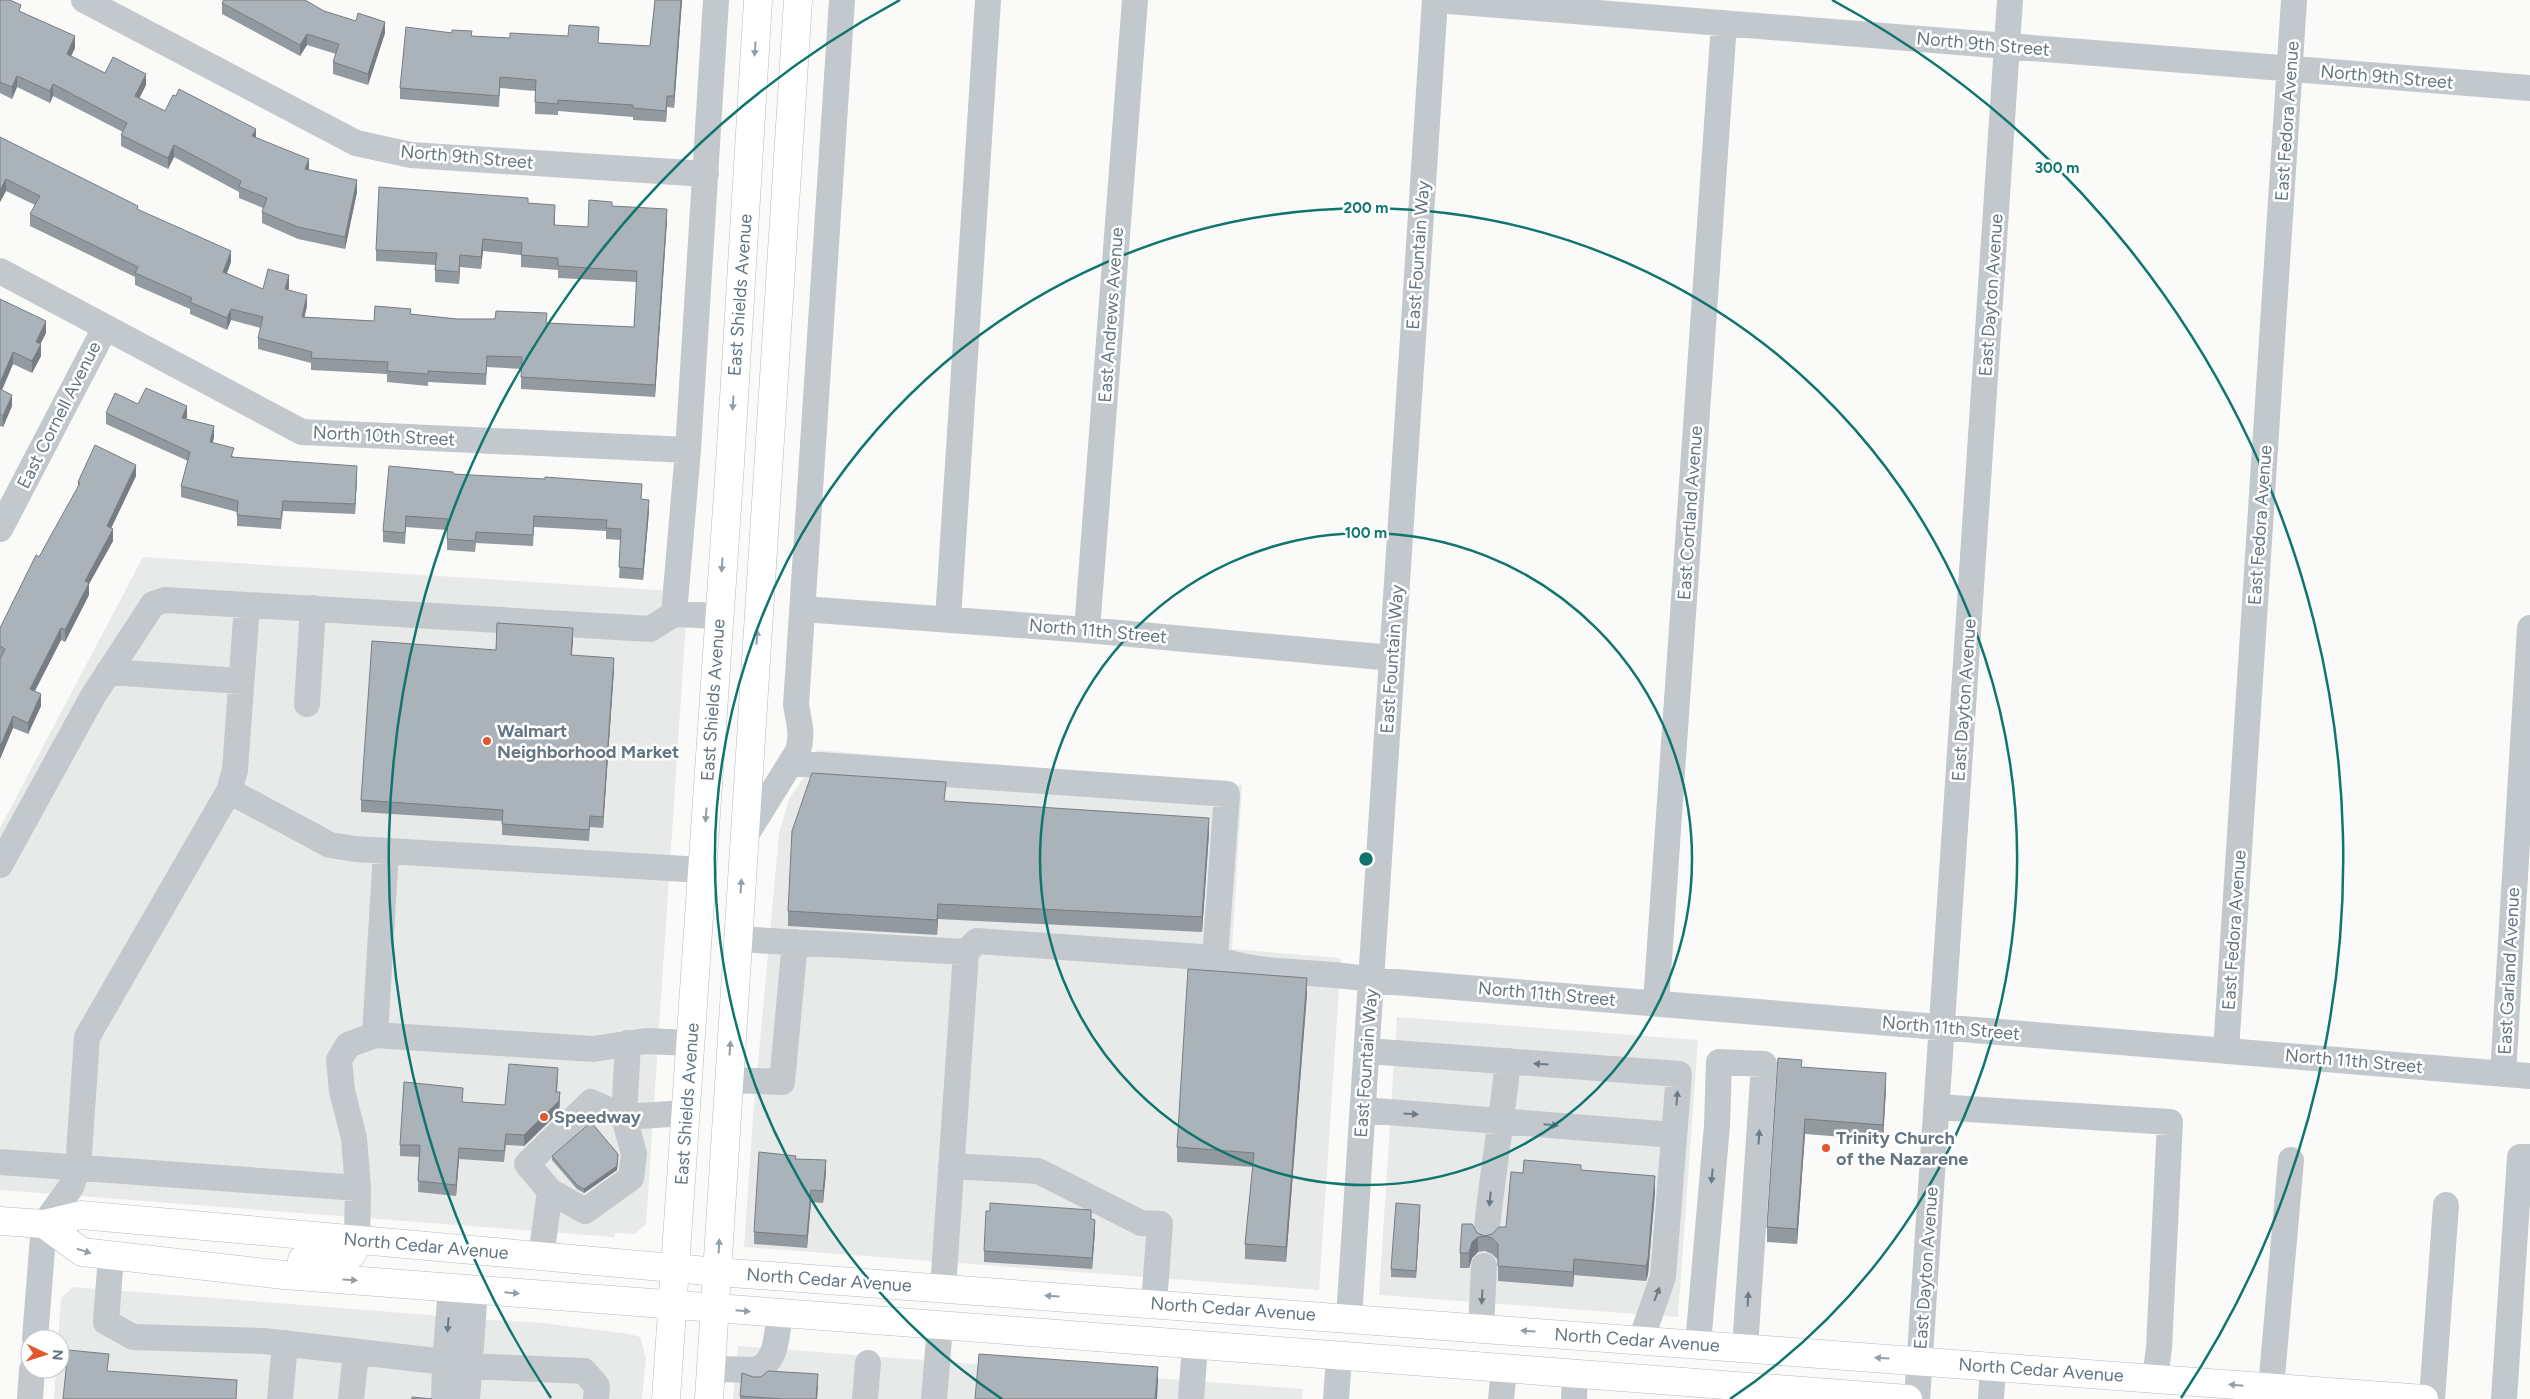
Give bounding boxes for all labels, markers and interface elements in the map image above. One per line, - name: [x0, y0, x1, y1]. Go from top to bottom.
- street label: North 9th Street: [1915, 27, 2051, 61]
- street label: East Fedora Avenue: [2270, 40, 2304, 202]
- one-way arrow: [751, 41, 759, 57]
- street label: North 9th Street: [2319, 60, 2455, 94]
- street label: North 9th Street: [399, 140, 535, 174]
- text: 300 m: [2035, 159, 2079, 177]
- street label: East Fountain Way: [1402, 179, 1434, 330]
- text: 200 m: [1344, 199, 1388, 217]
- street label: East Shields Avenue: [723, 213, 757, 377]
- street label: East Dayton Avenue: [1974, 213, 2008, 377]
- street label: East Andrews Avenue: [1094, 226, 1128, 403]
- street label: East Cornell Avenue: [12, 338, 106, 492]
- one-way arrow: [729, 395, 737, 411]
- street label: North 10th Street: [312, 421, 456, 451]
- street label: East Cortland Avenue: [1673, 425, 1707, 601]
- street label: East Fedora Avenue: [2243, 444, 2277, 606]
- text: 100 m: [1345, 524, 1387, 542]
- one-way arrow: [718, 557, 726, 573]
- street label: East Fountain Way: [1376, 583, 1408, 734]
- street label: North 11th Street: [1028, 614, 1168, 648]
- street label: East Shields Avenue: [696, 618, 730, 782]
- street label: East Dayton Avenue: [1947, 618, 1981, 782]
- one-way arrow: [753, 629, 761, 645]
- place label: Walmart Neighborhood Market: [497, 720, 679, 763]
- marker: Walmart Neighborhood Market: [481, 735, 493, 747]
- one-way arrow: [701, 807, 709, 823]
- street label: East Fedora Avenue: [2217, 849, 2251, 1011]
- centre of rings: [1357, 850, 1375, 868]
- one-way arrow: [737, 878, 745, 894]
- street label: East Garland Avenue: [2494, 887, 2524, 1055]
- street label: North 11th Street: [1477, 977, 1617, 1011]
- street label: East Fountain Way: [1350, 987, 1382, 1138]
- street label: North 11th Street: [1881, 1011, 2021, 1045]
- street label: East Shields Avenue: [670, 1022, 704, 1186]
- one-way arrow: [727, 1040, 735, 1056]
- street label: North 11th Street: [2284, 1044, 2424, 1078]
- one-way arrow: [1533, 1059, 1549, 1067]
- one-way arrow: [1674, 1090, 1682, 1106]
- place label: Speedway: [554, 1106, 641, 1128]
- one-way arrow: [1404, 1110, 1420, 1118]
- marker: Speedway: [538, 1111, 550, 1123]
- one-way arrow: [1543, 1121, 1559, 1129]
- place label: Trinity Church of the Nazarene: [1836, 1127, 1968, 1170]
- one-way arrow: [1755, 1129, 1763, 1145]
- marker: Trinity Church of the Nazarene: [1820, 1142, 1832, 1154]
- one-way arrow: [1708, 1168, 1716, 1184]
- street label: East Dayton Avenue: [1909, 1186, 1943, 1350]
- one-way arrow: [1485, 1191, 1493, 1207]
- street label: North Cedar Avenue: [343, 1228, 510, 1264]
- one-way arrow: [715, 1237, 723, 1253]
- one-way arrow: [77, 1247, 92, 1255]
- street label: North Cedar Avenue: [746, 1263, 913, 1297]
- one-way arrow: [342, 1276, 358, 1284]
- one-way arrow: [1653, 1286, 1661, 1301]
- one-way arrow: [504, 1289, 520, 1297]
- one-way arrow: [1478, 1289, 1486, 1305]
- one-way arrow: [1745, 1291, 1753, 1307]
- one-way arrow: [1044, 1292, 1060, 1300]
- street label: North Cedar Avenue: [1150, 1292, 1317, 1326]
- one-way arrow: [736, 1308, 752, 1316]
- one-way arrow: [444, 1317, 452, 1333]
- street label: North Cedar Avenue: [1554, 1323, 1721, 1357]
- one-way arrow: [1520, 1327, 1536, 1335]
- north arrow: [20, 1329, 70, 1379]
- text: N: [49, 1349, 66, 1361]
- street label: North Cedar Avenue: [1958, 1353, 2125, 1387]
- one-way arrow: [1874, 1354, 1890, 1362]
- one-way arrow: [2228, 1381, 2244, 1389]

